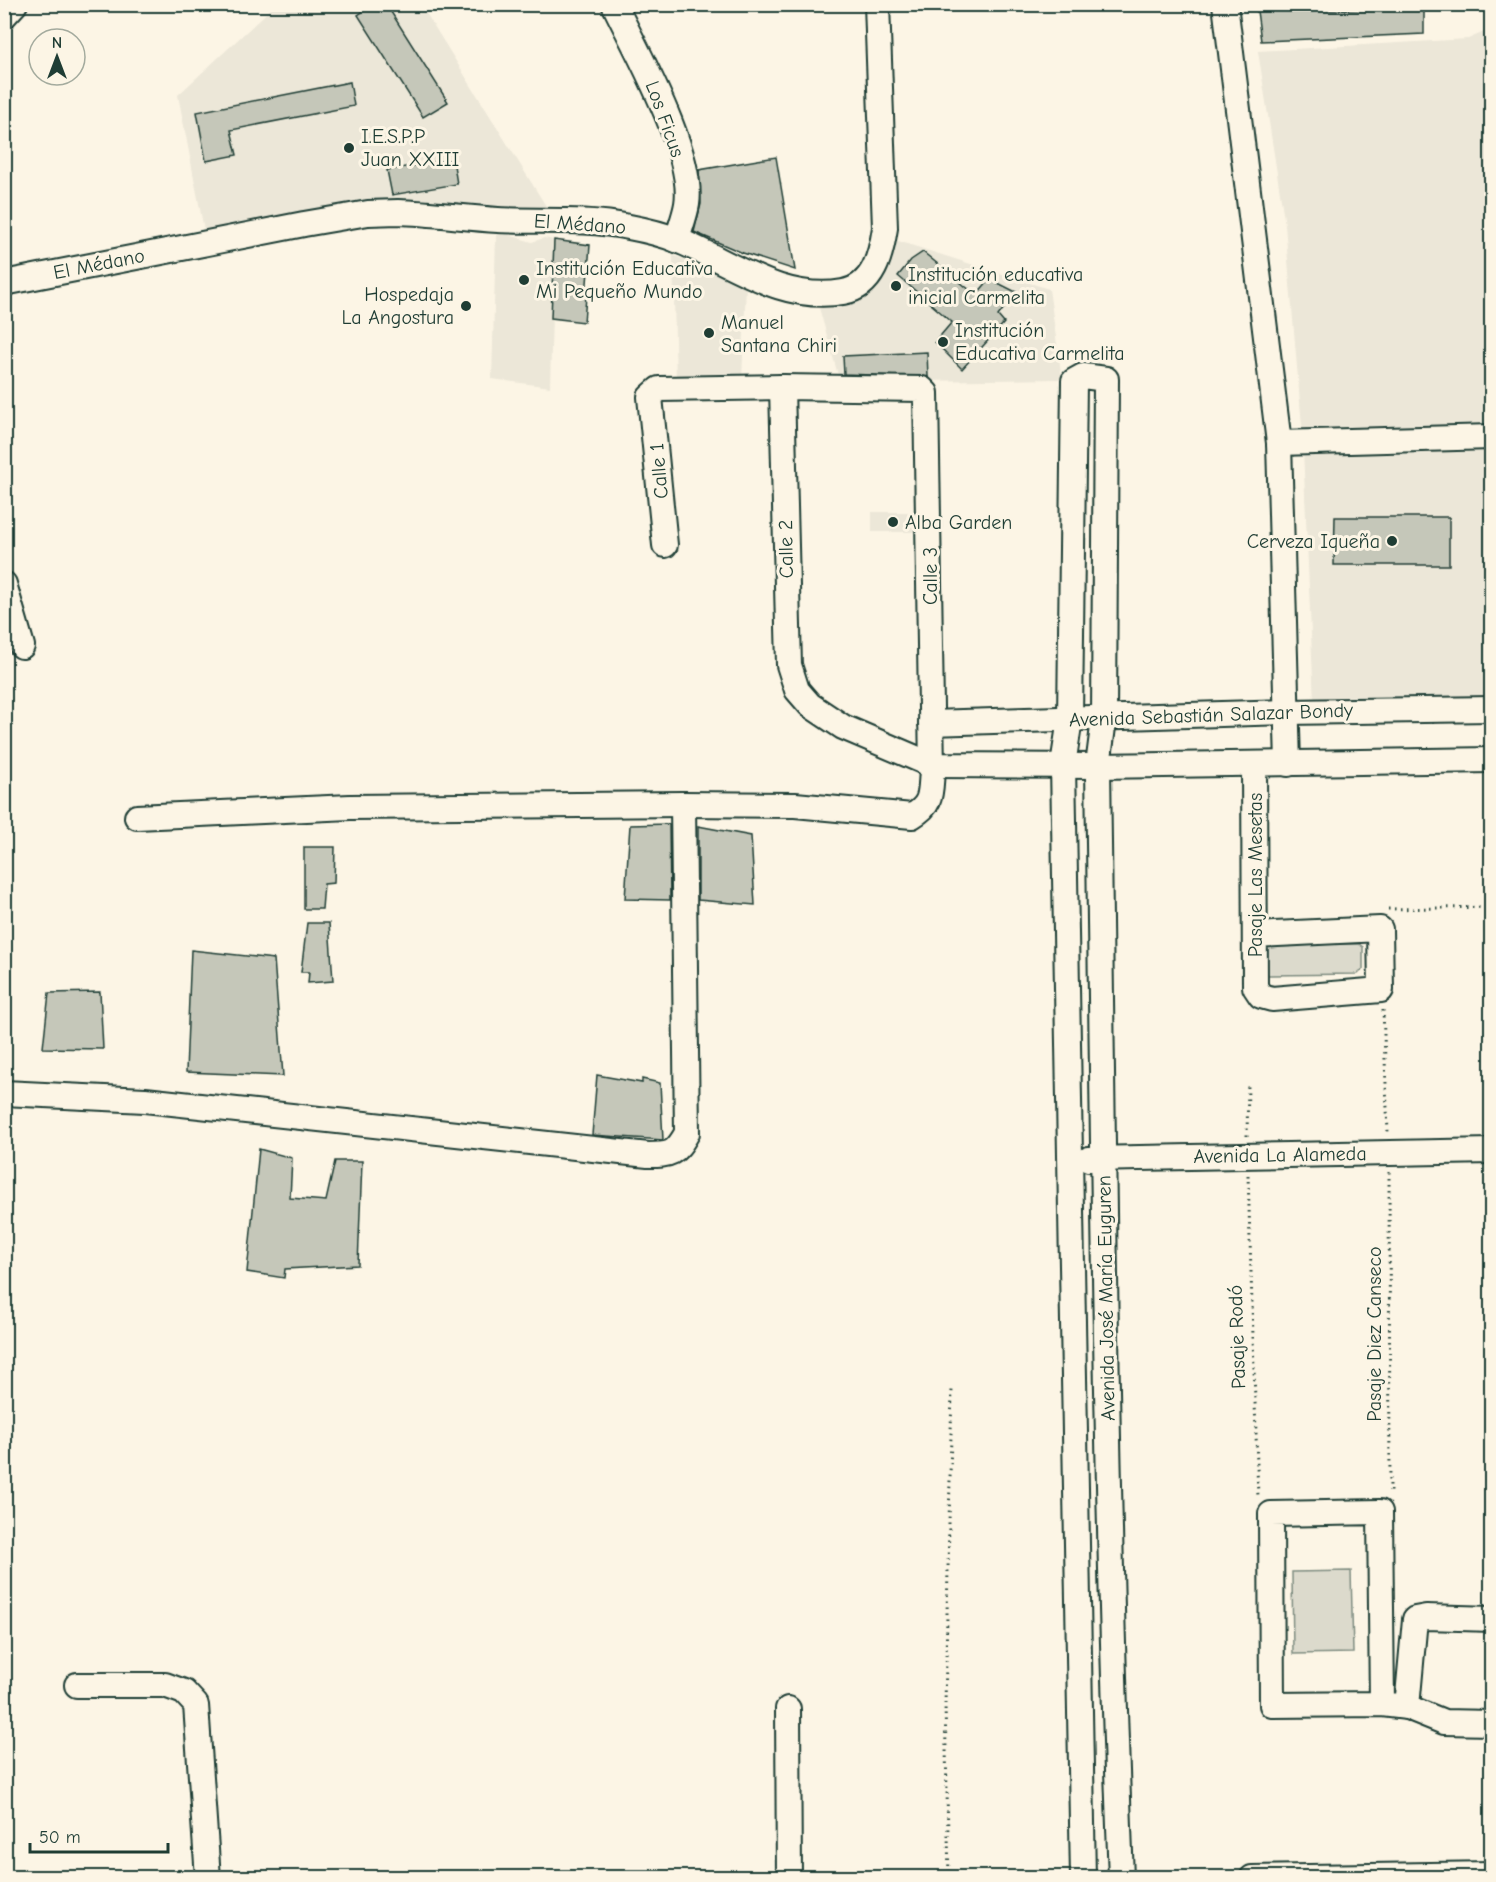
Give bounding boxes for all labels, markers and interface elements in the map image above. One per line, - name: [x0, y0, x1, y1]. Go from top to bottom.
- north arrow: [27, 27, 87, 87]
- text: N: [52, 34, 62, 52]
- street label: Los Ficus: [641, 78, 689, 160]
- place label: I.E.S.P.P Juan XXIII: [361, 125, 459, 171]
- marker: I.E.S.P.P Juan XXIII: [342, 141, 356, 155]
- street label: El Médano: [533, 209, 627, 239]
- street label: El Médano: [51, 244, 147, 284]
- place label: Institución Educativa Mi Pequeño Mundo: [536, 257, 713, 303]
- place label: Institución educativa inicial Carmelita: [908, 263, 1083, 309]
- marker: Institución Educativa Mi Pequeño Mundo: [517, 273, 531, 287]
- marker: Institución educativa inicial Carmelita: [889, 279, 903, 293]
- place label: Hospedaja La Angostura: [341, 283, 454, 329]
- marker: Hospedaja La Angostura: [459, 299, 473, 313]
- place label: Manuel Santana Chiri: [721, 311, 837, 357]
- place label: Institución Educativa Carmelita: [955, 319, 1125, 365]
- marker: Manuel Santana Chiri: [702, 326, 716, 340]
- marker: Institución Educativa Carmelita: [936, 335, 950, 349]
- street label: Calle 1: [645, 442, 673, 500]
- place label: Alba Garden: [905, 511, 1012, 534]
- marker: Alba Garden: [886, 515, 900, 529]
- street label: Calle 2: [774, 520, 798, 578]
- place label: Cerveza Iqueña: [1247, 530, 1380, 553]
- marker: Cerveza Iqueña: [1385, 534, 1399, 548]
- street label: Calle 3: [919, 547, 942, 605]
- street label: Avenida Sebastián Salazar Bondy: [1069, 699, 1354, 731]
- street label: Pasaje Las Mesetas: [1244, 793, 1267, 957]
- street label: Avenida La Alameda: [1193, 1142, 1367, 1168]
- street label: Avenida José María Euguren: [1092, 1175, 1120, 1421]
- street label: Pasaje Diez Canseco: [1363, 1246, 1386, 1422]
- street label: Pasaje Rodó: [1224, 1285, 1250, 1389]
- scale bar: [30, 1816, 168, 1854]
- text: 50 m: [39, 1827, 81, 1848]

